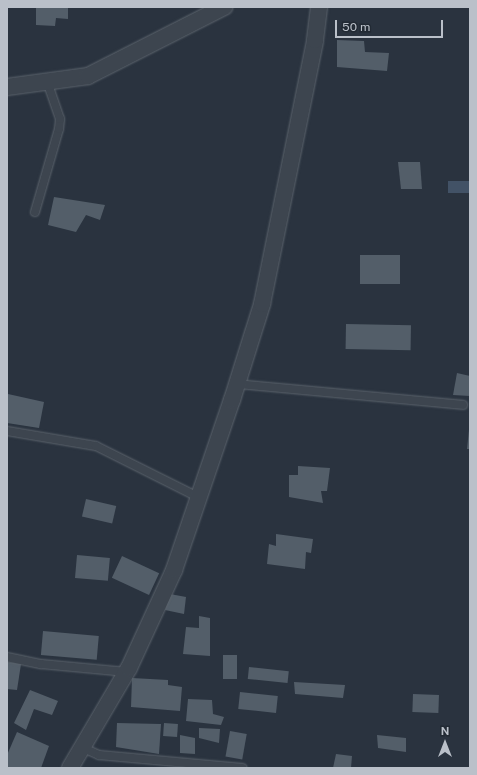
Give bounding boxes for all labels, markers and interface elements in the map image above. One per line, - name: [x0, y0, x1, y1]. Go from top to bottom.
- scale bar: [337, 12, 445, 38]
- text: 50 m: [342, 20, 370, 34]
- north arrow: [425, 723, 465, 763]
- text: N: [441, 725, 449, 737]

